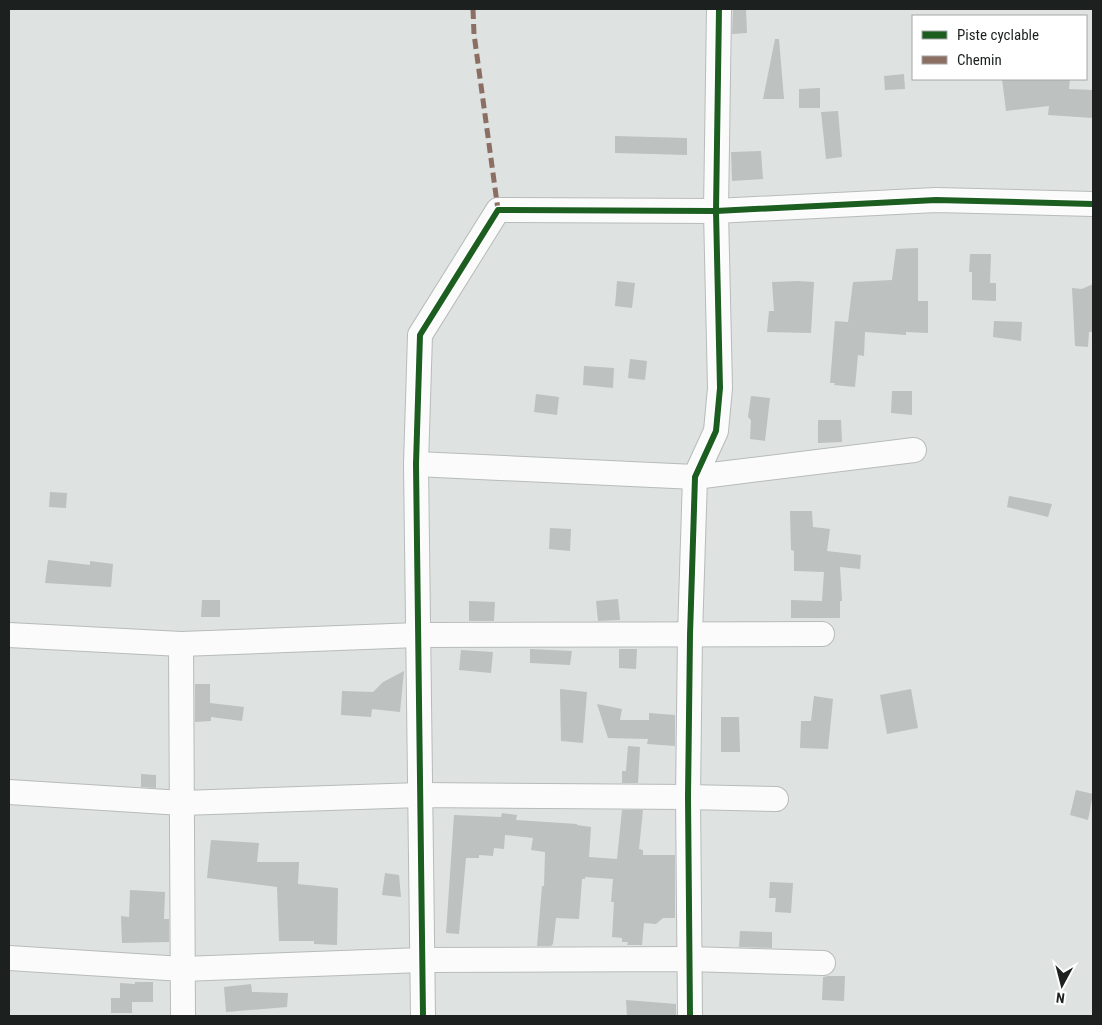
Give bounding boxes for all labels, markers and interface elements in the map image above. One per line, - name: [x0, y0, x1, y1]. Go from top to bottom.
- legend: [912, 15, 1087, 80]
- text: Piste cyclable: [957, 26, 1039, 44]
- text: Chemin: [957, 51, 1002, 69]
- north arrow: [1037, 960, 1087, 1010]
- text: N: [1055, 989, 1066, 1006]

